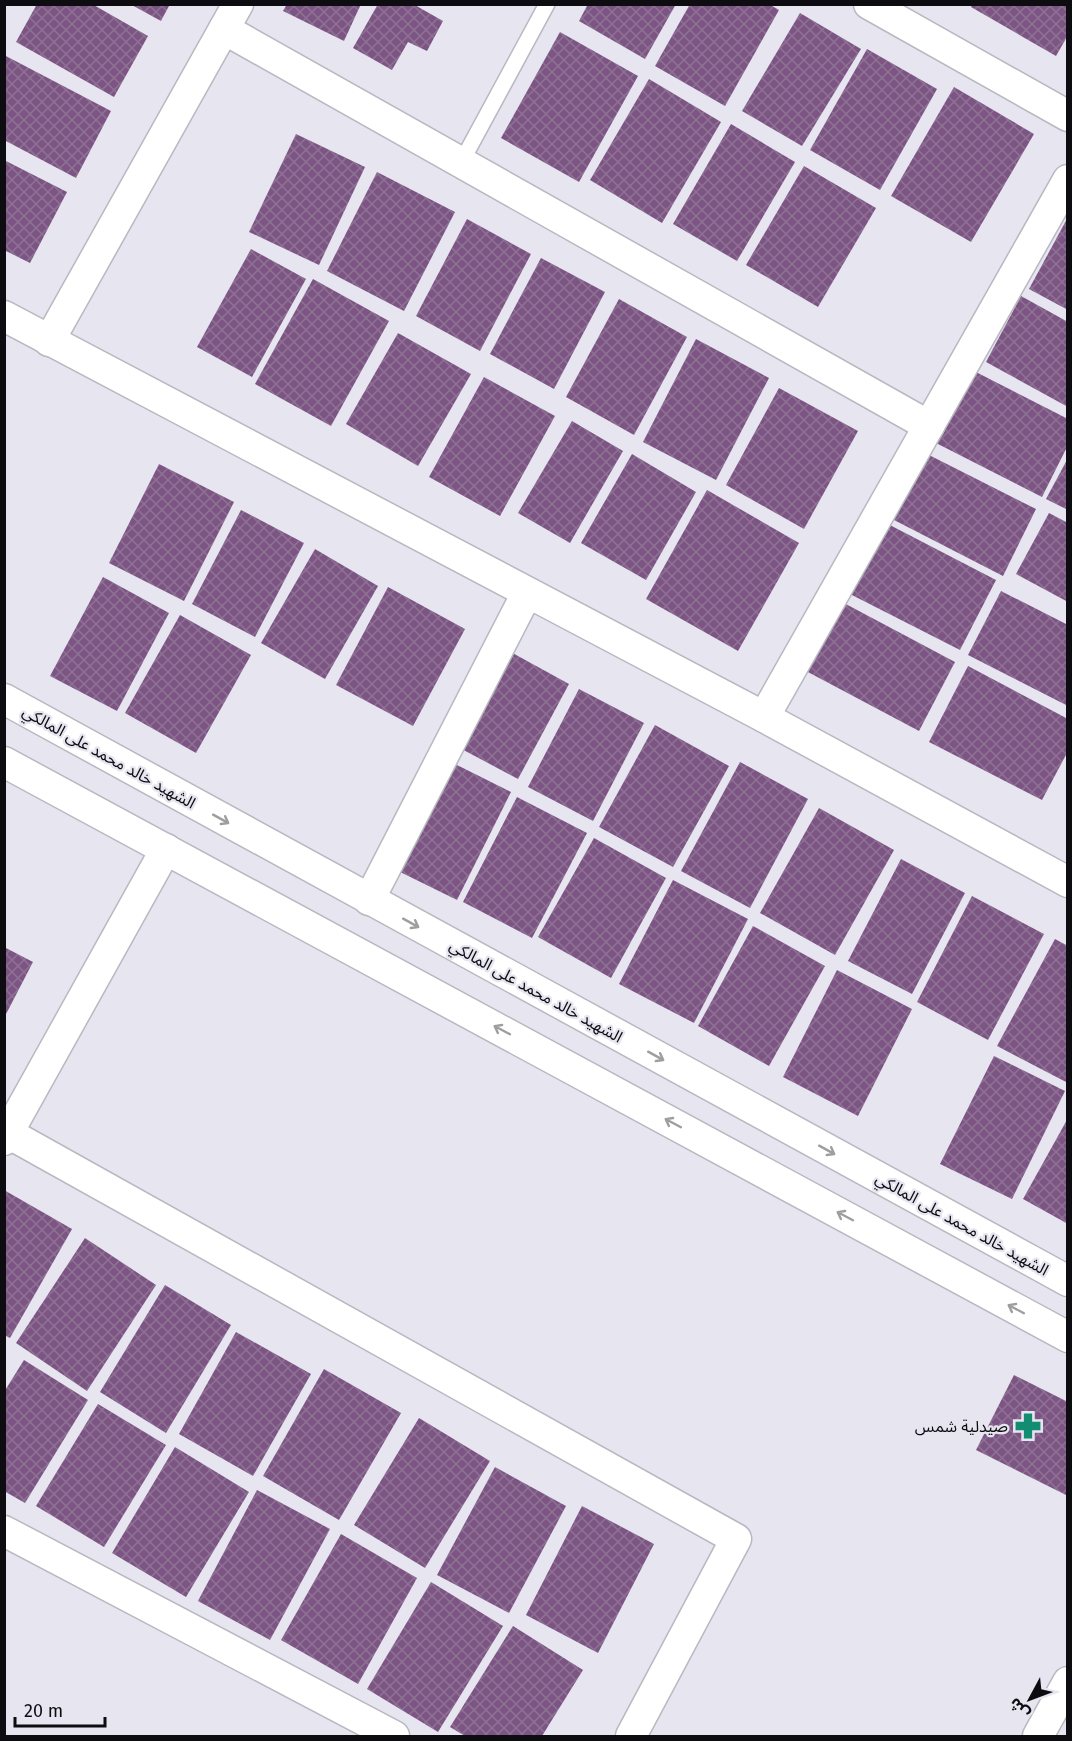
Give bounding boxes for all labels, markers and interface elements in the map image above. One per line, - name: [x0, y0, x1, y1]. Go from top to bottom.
- street label: الشهيد خالد محمد على المالكي: [18, 701, 199, 815]
- one-way arrow: [212, 813, 229, 825]
- one-way arrow: [401, 918, 419, 929]
- street label: الشهيد خالد محمد على المالكي: [445, 935, 626, 1049]
- one-way arrow: [493, 1024, 511, 1035]
- one-way arrow: [646, 1051, 664, 1062]
- one-way arrow: [665, 1117, 682, 1129]
- one-way arrow: [818, 1144, 835, 1156]
- street label: الشهيد خالد محمد على المالكي: [871, 1168, 1052, 1282]
- one-way arrow: [836, 1210, 854, 1221]
- one-way arrow: [1008, 1303, 1025, 1315]
- pharmacy icon: صيدلية شمس: [1013, 1411, 1043, 1441]
- place label: صيدلية شمس: [915, 1417, 1008, 1436]
- north arrow: [1000, 1669, 1060, 1729]
- scale bar: [15, 1690, 105, 1728]
- text: ش: [1005, 1694, 1033, 1723]
- text: 20 m: [24, 1700, 63, 1722]

